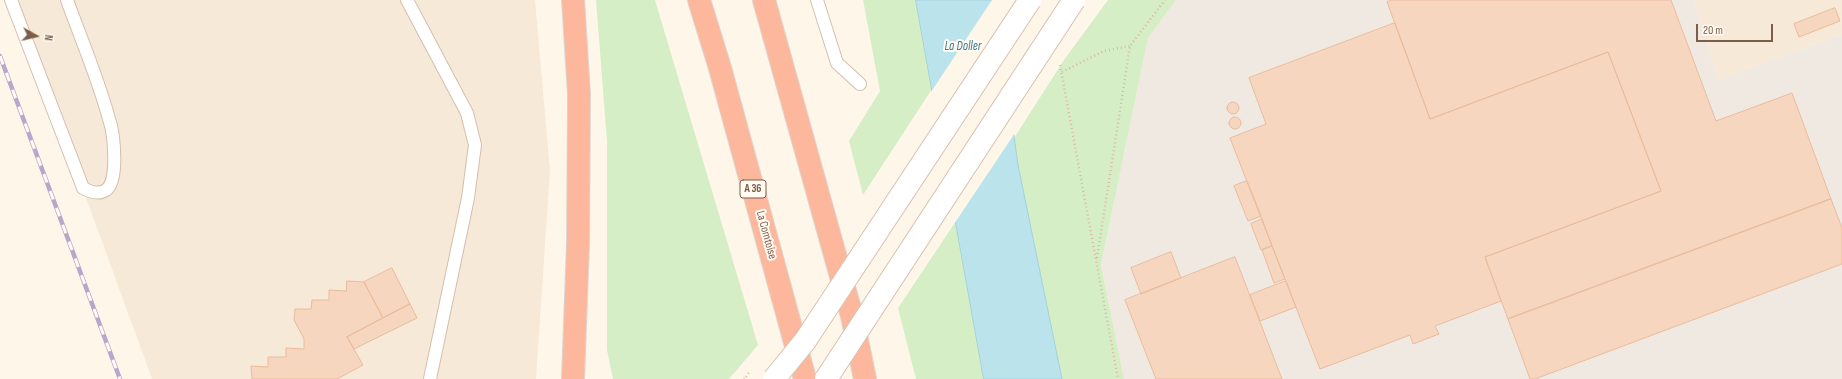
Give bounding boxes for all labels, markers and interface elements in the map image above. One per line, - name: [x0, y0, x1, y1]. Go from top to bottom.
- north arrow: [16, 16, 56, 56]
- scale bar: [1698, 16, 1775, 42]
- text: 20 m: [1703, 23, 1723, 38]
- text: N: [42, 34, 55, 42]
- water label: La Doller: [945, 39, 981, 55]
- road number: A 36: [740, 180, 766, 198]
- street label: La Comtoise: [753, 209, 779, 261]

